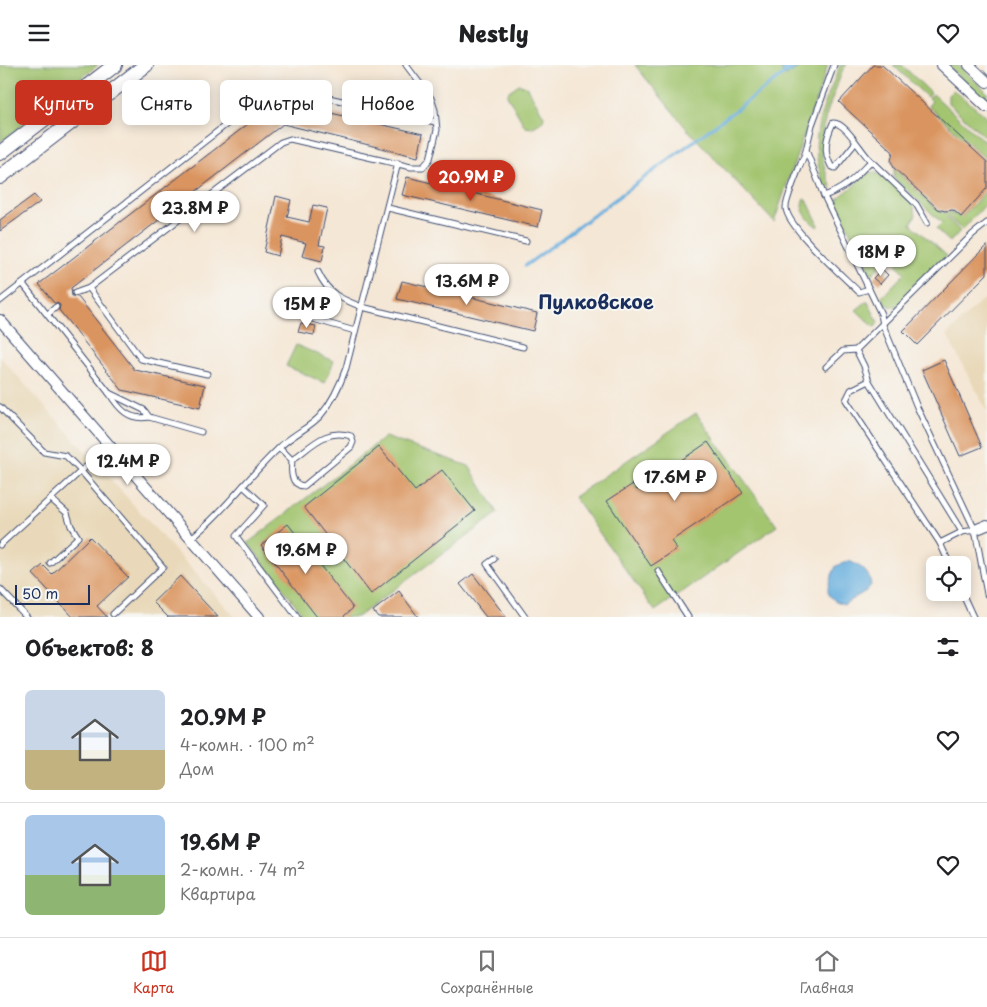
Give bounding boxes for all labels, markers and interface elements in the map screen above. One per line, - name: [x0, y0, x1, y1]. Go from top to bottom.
- text: Nestly: [458, 16, 529, 49]
- icon: menu: [25, 19, 53, 47]
- icon: heart: [934, 19, 962, 47]
- chip: Купить: [15, 80, 112, 125]
- chip: Снять: [122, 80, 210, 125]
- chip: Фильтры: [220, 80, 332, 125]
- chip: Новое: [342, 80, 433, 125]
- pin: 20.9M ₽: [425, 159, 517, 202]
- text: 20.9M ₽: [438, 164, 504, 188]
- pin: 23.8M ₽: [149, 191, 241, 233]
- text: 23.8M ₽: [162, 195, 228, 219]
- pin: 18M ₽: [846, 235, 916, 277]
- text: 18M ₽: [857, 239, 905, 263]
- pin: 13.6M ₽: [421, 263, 513, 306]
- text: 13.6M ₽: [435, 268, 499, 292]
- pin: 15M ₽: [272, 287, 342, 329]
- district label: Пулковское: [538, 287, 654, 315]
- text: 15M ₽: [283, 291, 331, 315]
- pin: 12.4M ₽: [82, 443, 174, 486]
- text: 12.4M ₽: [97, 448, 159, 472]
- pin: 17.6M ₽: [629, 459, 721, 502]
- text: 17.6M ₽: [644, 464, 706, 488]
- pin: 19.6M ₽: [260, 533, 352, 575]
- text: 19.6M ₽: [275, 537, 337, 561]
- map controls: [926, 556, 971, 601]
- button: locate: [926, 556, 971, 601]
- scale bar: [15, 582, 90, 605]
- text: 50 m: [22, 583, 58, 604]
- text: Объектов: 8: [25, 631, 154, 663]
- icon: filters: [934, 633, 962, 661]
- text: 20.9M ₽: [180, 700, 266, 732]
- icon: home: [65, 710, 125, 770]
- icon: heart: [934, 726, 962, 754]
- text: 4-комн. · 100 m²: [180, 732, 315, 756]
- text: Дом: [180, 756, 214, 780]
- text: 19.6M ₽: [180, 825, 260, 857]
- icon: home: [65, 835, 125, 895]
- icon: heart: [934, 851, 962, 879]
- text: 2-комн. · 74 m²: [180, 857, 305, 881]
- text: Квартира: [180, 881, 255, 905]
- tab: Карта: [133, 947, 174, 998]
- tab: Сохранённые: [440, 947, 534, 998]
- tab: Главная: [800, 947, 854, 998]

